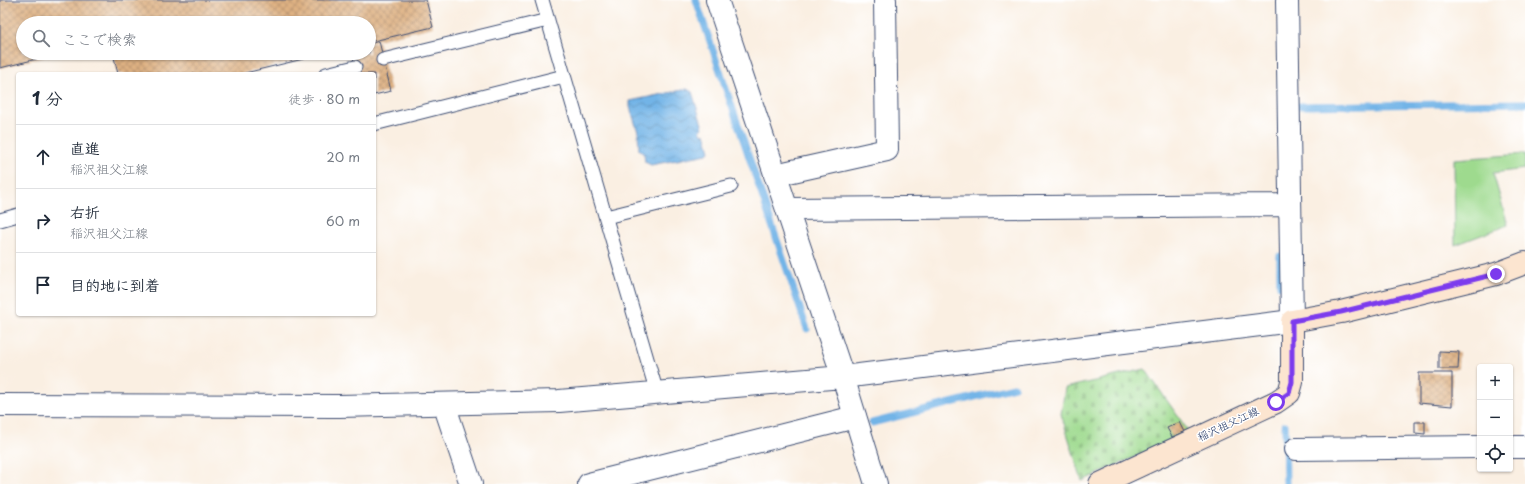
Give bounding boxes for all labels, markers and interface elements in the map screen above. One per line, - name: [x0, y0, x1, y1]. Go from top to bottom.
- search box: [16, 16, 376, 60]
- icon: search: [30, 27, 52, 49]
- text: ここで検索: [62, 27, 137, 50]
- text: 1 分: [32, 85, 63, 111]
- text: 徒歩 · 80 m: [289, 89, 360, 108]
- text: 直進: [70, 136, 100, 159]
- icon: ahead: [32, 146, 54, 168]
- text: 20 m: [326, 147, 360, 166]
- text: 稲沢祖父江線: [70, 159, 148, 178]
- text: 右折: [70, 200, 100, 223]
- icon: right: [32, 210, 54, 232]
- text: 60 m: [326, 211, 360, 230]
- text: 稲沢祖父江線: [70, 223, 148, 242]
- route end: [1487, 265, 1505, 283]
- text: 目的地に到着: [70, 273, 160, 296]
- icon: arrive: [32, 274, 54, 296]
- map controls: [1477, 364, 1513, 472]
- button: +: [1477, 364, 1513, 400]
- route start: [1267, 393, 1285, 411]
- button: −: [1477, 400, 1513, 436]
- street label: 稲沢祖父江線: [1194, 402, 1261, 445]
- button: locate: [1477, 436, 1513, 472]

